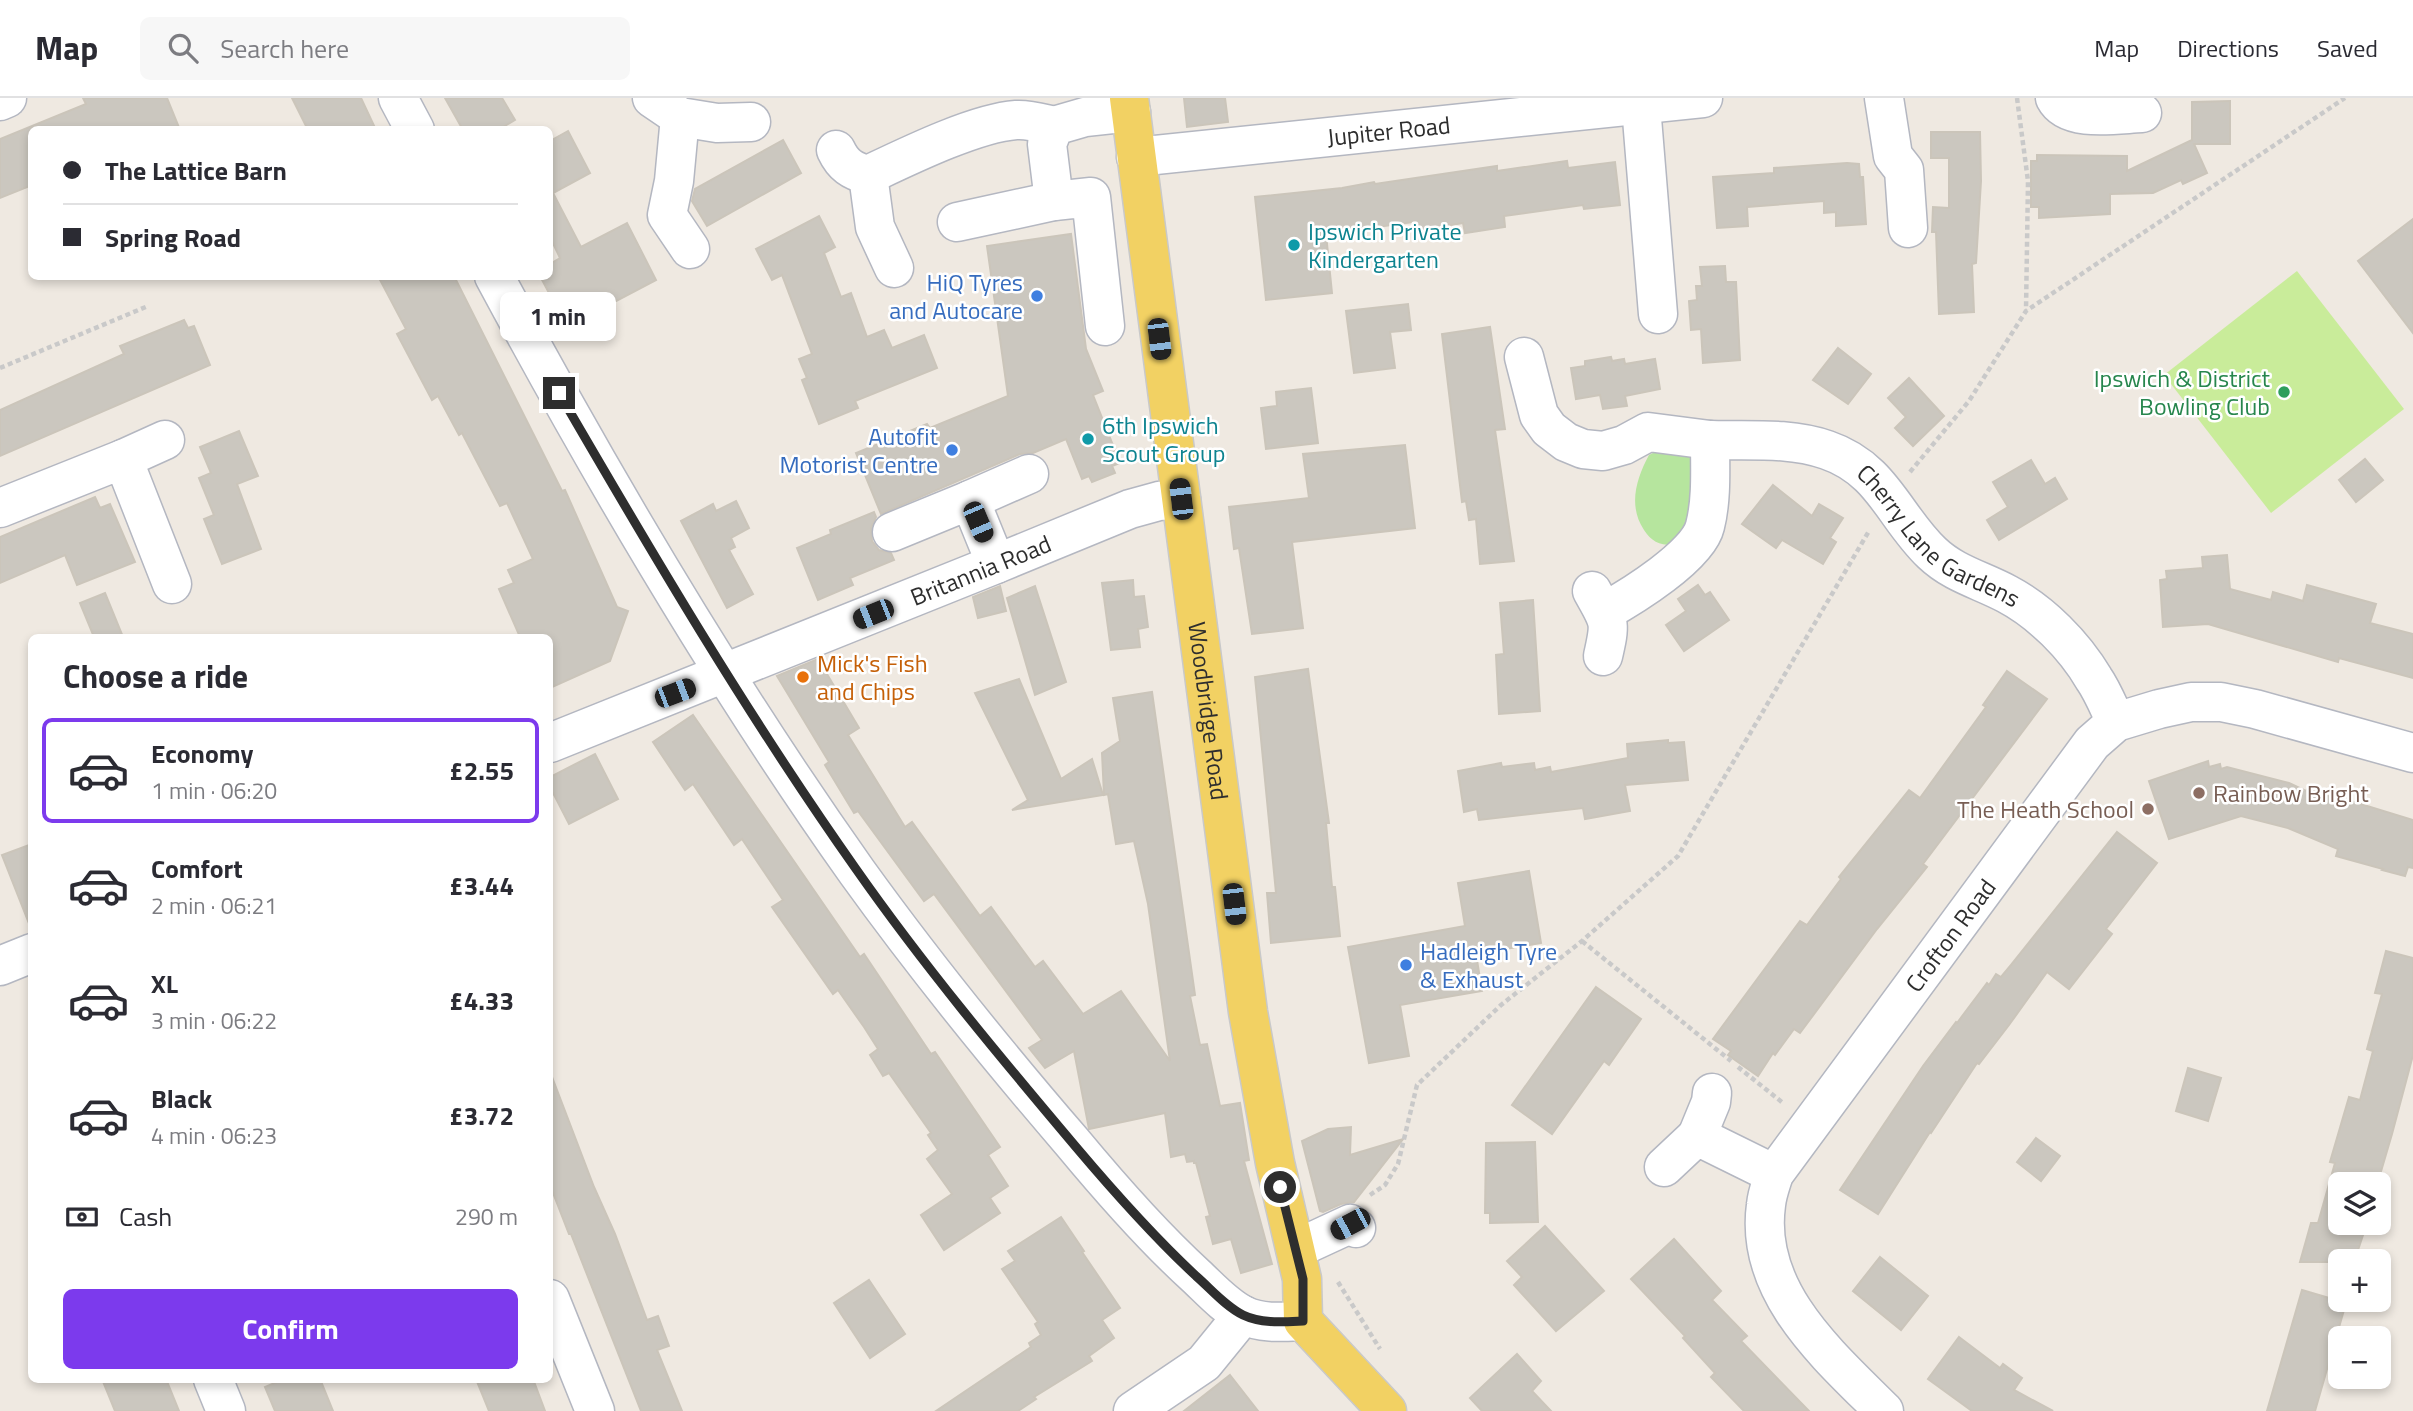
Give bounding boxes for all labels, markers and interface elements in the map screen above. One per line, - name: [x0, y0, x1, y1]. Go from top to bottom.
- search box: [140, 17, 630, 80]
- text: Map: [35, 23, 98, 73]
- icon: search: [164, 29, 202, 67]
- text: Search here: [220, 29, 349, 68]
- text: Map: [2094, 30, 2139, 66]
- text: Directions: [2177, 30, 2279, 66]
- text: Saved: [2317, 30, 2378, 66]
- street label: Jupiter Road: [1325, 106, 1452, 155]
- text: The Lattice Barn: [105, 151, 287, 190]
- place label: Ipswich Private Kindergarten: [1308, 213, 1462, 277]
- text: Spring Road: [105, 218, 241, 257]
- marker: Ipswich Private Kindergarten: [1286, 237, 1302, 253]
- place label: HiQ Tyres and Autocare: [889, 264, 1023, 328]
- marker: HiQ Tyres and Autocare: [1029, 288, 1045, 304]
- callout: 1 min: [501, 292, 617, 341]
- text: 1 min: [530, 299, 586, 334]
- car: [1147, 317, 1172, 361]
- place label: Ipswich & District Bowling Club: [2094, 360, 2271, 424]
- route end: [543, 377, 575, 409]
- marker: Ipswich & District Bowling Club: [2276, 384, 2292, 400]
- place label: 6th Ipswich Scout Group: [1102, 407, 1225, 471]
- place label: Autofit Motorist Centre: [780, 418, 939, 482]
- marker: 6th Ipswich Scout Group: [1080, 431, 1096, 447]
- marker: Autofit Motorist Centre: [944, 442, 960, 458]
- street label: Cherry Lane Gardens: [1849, 455, 2027, 616]
- car: [1169, 477, 1194, 521]
- car: [961, 499, 996, 545]
- street label: Britannia Road: [905, 525, 1057, 615]
- car: [850, 596, 897, 632]
- street label: Woodbridge Road: [1179, 619, 1238, 802]
- place label: Mick's Fish and Chips: [817, 645, 928, 709]
- text: Choose a ride: [63, 652, 248, 700]
- marker: Mick's Fish and Chips: [795, 669, 811, 685]
- car: [652, 676, 699, 710]
- text: Economy: [151, 734, 253, 773]
- icon: car: [67, 739, 130, 802]
- text: £2.55: [449, 751, 514, 790]
- text: 1 min · 06:20: [151, 773, 277, 808]
- place label: Rainbow Bright: [2213, 775, 2369, 811]
- marker: Rainbow Bright: [2191, 785, 2207, 801]
- place label: The Heath School: [1957, 791, 2134, 827]
- marker: The Heath School: [2140, 801, 2156, 817]
- text: Comfort: [151, 849, 243, 888]
- icon: car: [67, 854, 130, 917]
- text: £3.44: [449, 866, 514, 905]
- street label: Crofton Road: [1896, 871, 2004, 999]
- car: [1222, 882, 1247, 926]
- text: 2 min · 06:21: [151, 888, 277, 923]
- place label: Hadleigh Tyre & Exhaust: [1420, 933, 1557, 997]
- marker: Hadleigh Tyre & Exhaust: [1398, 957, 1414, 973]
- text: XL: [151, 964, 178, 1003]
- icon: car: [67, 969, 130, 1032]
- text: £4.33: [449, 981, 514, 1020]
- text: 3 min · 06:22: [151, 1003, 277, 1038]
- text: Black: [151, 1079, 212, 1118]
- icon: car: [67, 1084, 130, 1147]
- text: £3.72: [449, 1096, 514, 1135]
- text: 4 min · 06:23: [151, 1118, 277, 1153]
- route start: [1264, 1171, 1296, 1203]
- map controls: [2328, 1172, 2391, 1389]
- button: layers: [2328, 1172, 2391, 1235]
- text: Cash: [119, 1197, 172, 1236]
- icon: cash: [63, 1198, 101, 1236]
- text: 290 m: [455, 1199, 518, 1234]
- car: [1327, 1205, 1374, 1243]
- button: +: [2328, 1249, 2391, 1312]
- button: Confirm: [63, 1289, 518, 1369]
- button: −: [2328, 1326, 2391, 1389]

